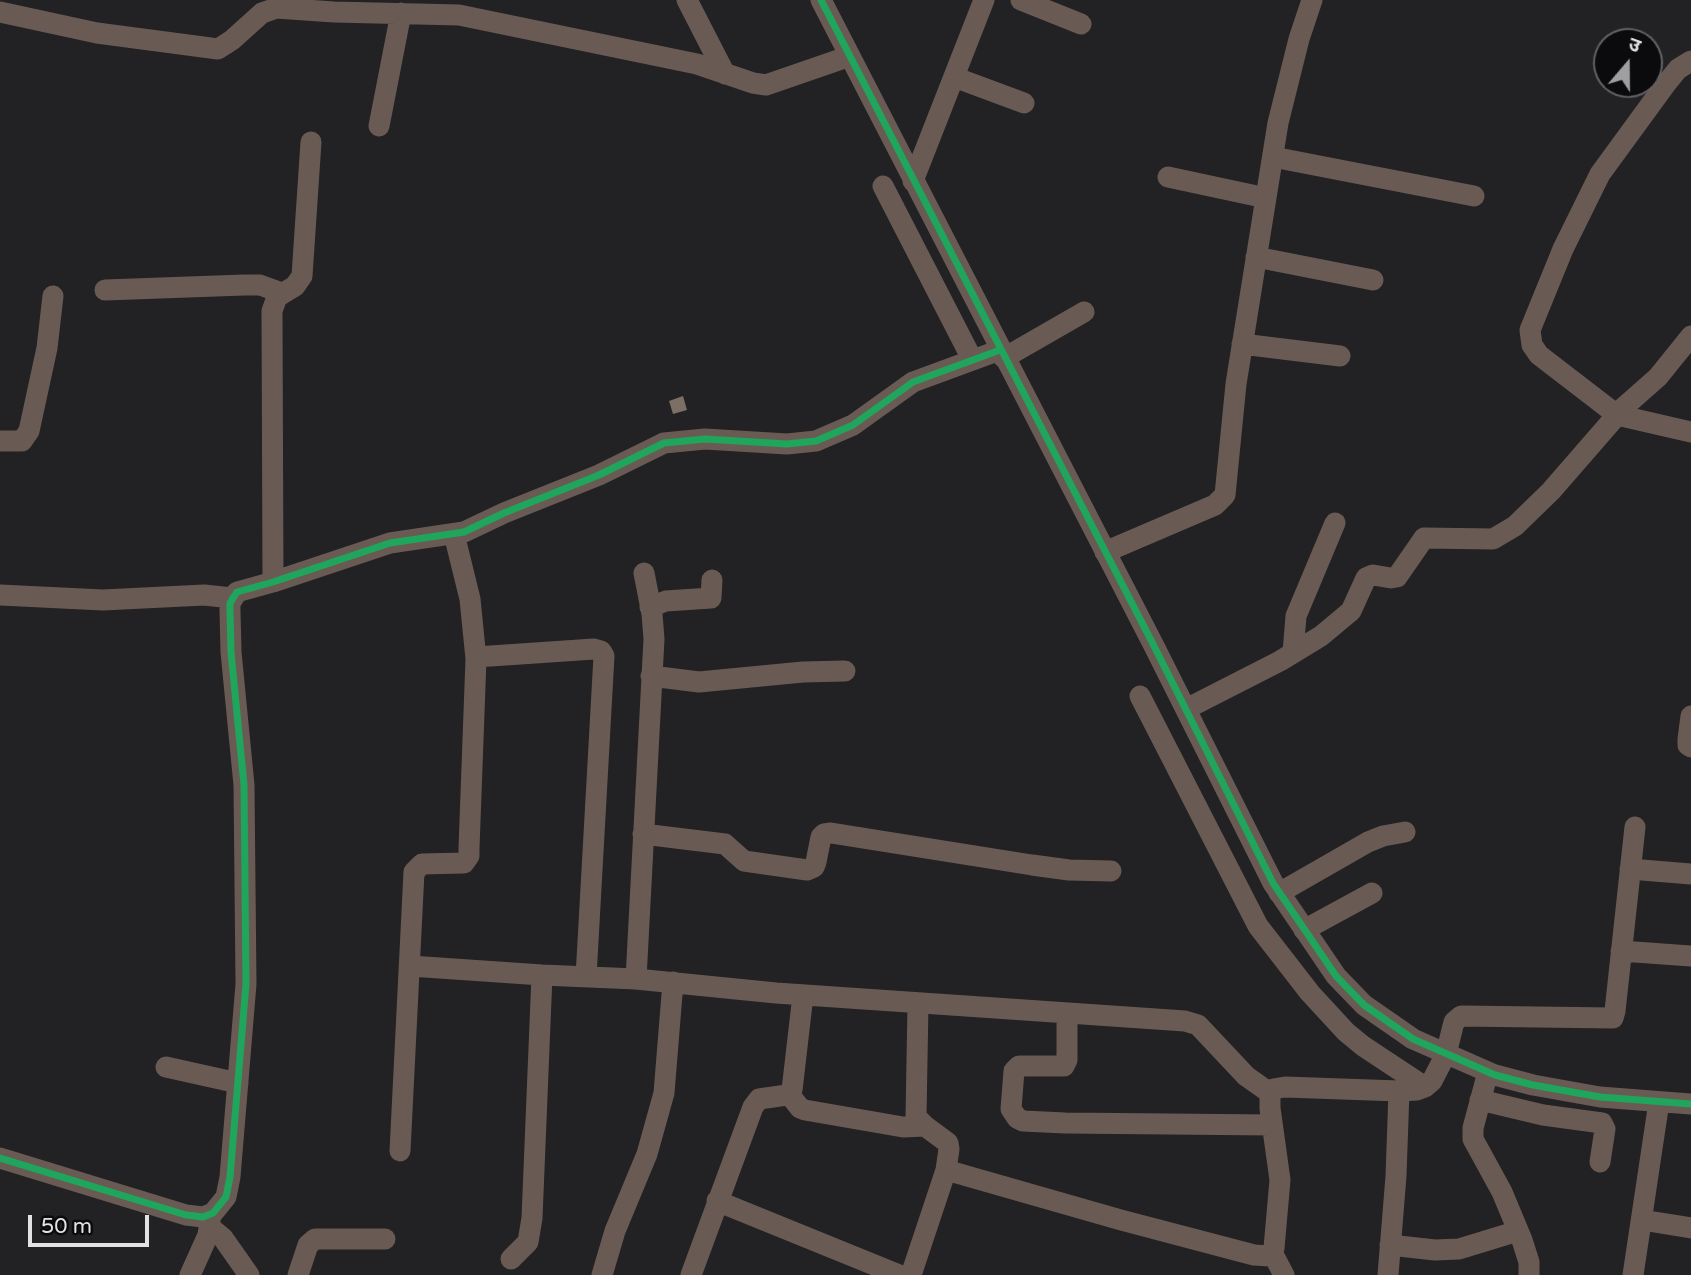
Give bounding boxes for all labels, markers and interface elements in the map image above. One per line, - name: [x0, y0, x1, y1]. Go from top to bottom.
- north arrow: [1593, 28, 1663, 98]
- text: उ: [1626, 33, 1643, 57]
- scale bar: [32, 1202, 152, 1246]
- text: 50 m: [41, 1214, 92, 1239]

